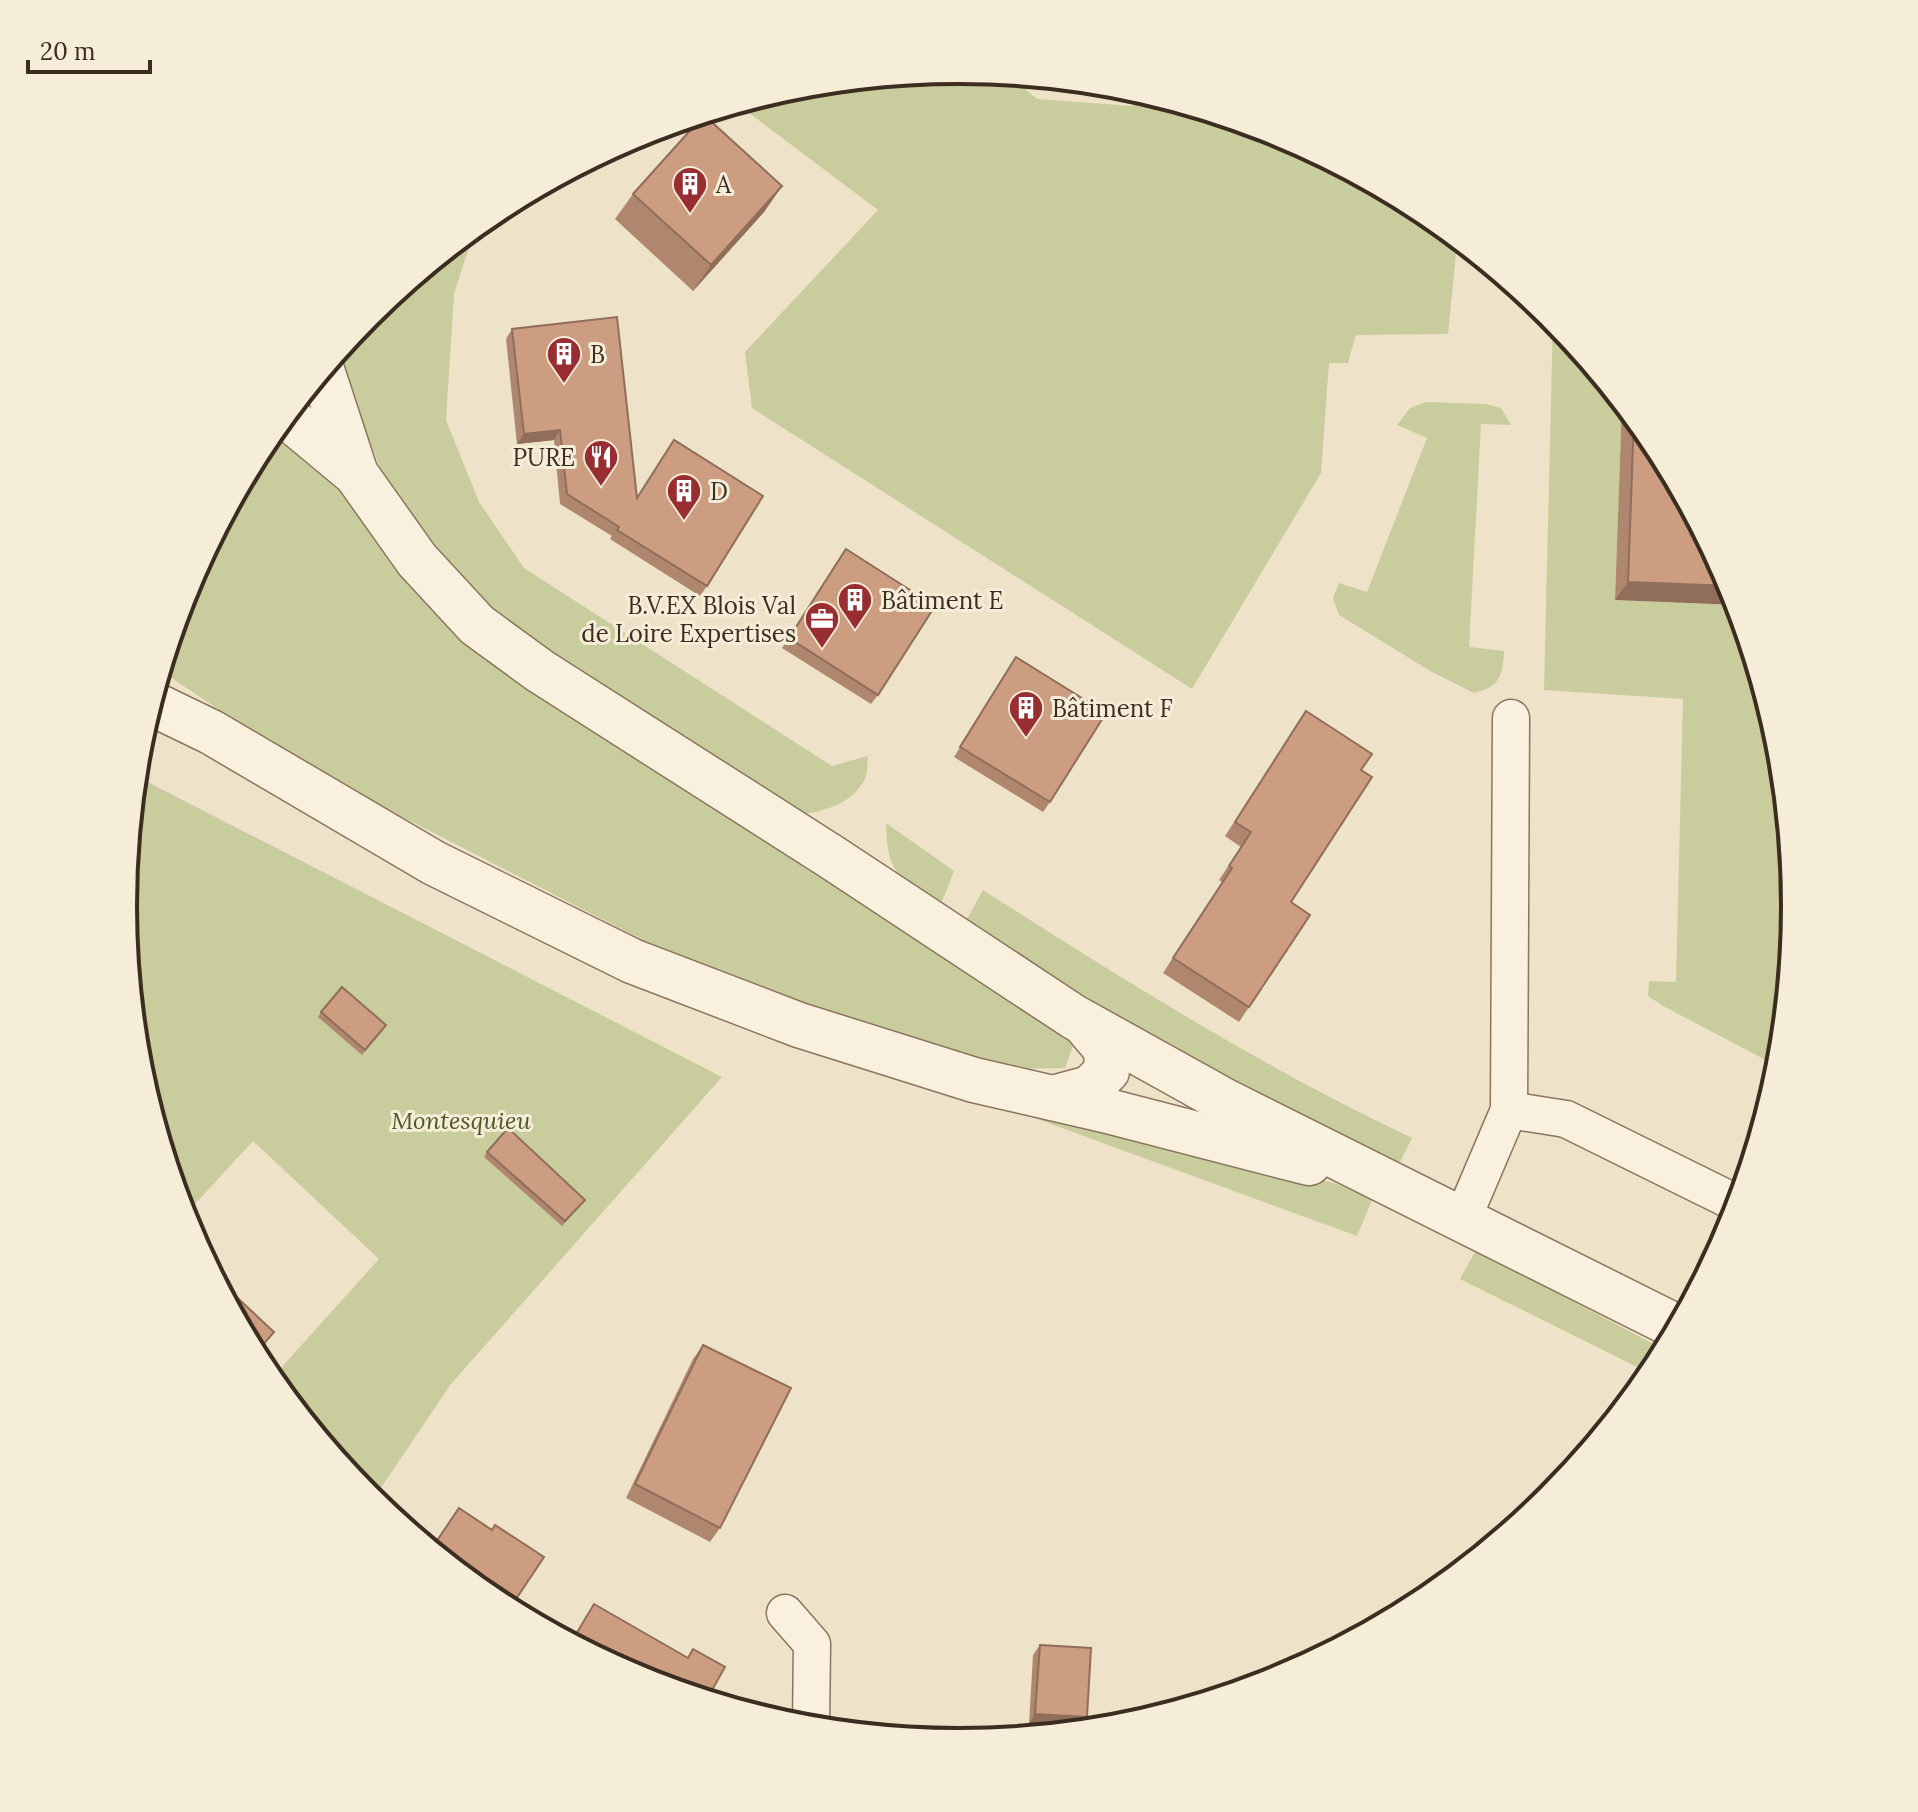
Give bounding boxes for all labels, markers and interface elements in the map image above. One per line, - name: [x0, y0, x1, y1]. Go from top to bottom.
- scale bar: [28, 24, 150, 74]
- text: 20 m: [40, 36, 96, 67]
- building icon: A: [671, 165, 709, 215]
- place label: A: [715, 169, 732, 200]
- building icon: B: [545, 335, 583, 385]
- place label: B: [590, 339, 605, 370]
- restaurant icon: PURE: [582, 438, 620, 488]
- place label: PURE: [512, 442, 575, 473]
- building icon: D: [665, 472, 703, 522]
- place label: D: [710, 476, 728, 507]
- building icon: Bâtiment E: [836, 581, 874, 631]
- place label: Bâtiment E: [881, 585, 1004, 616]
- place label: B.V.EX Blois Val de Loire Expertises: [581, 590, 796, 649]
- office icon: B.V.EX Blois Val de Loire Expertises: [803, 600, 841, 650]
- building icon: Bâtiment F: [1007, 689, 1045, 739]
- place label: Bâtiment F: [1052, 693, 1173, 724]
- park label: Montesquieu: [391, 1105, 532, 1136]

